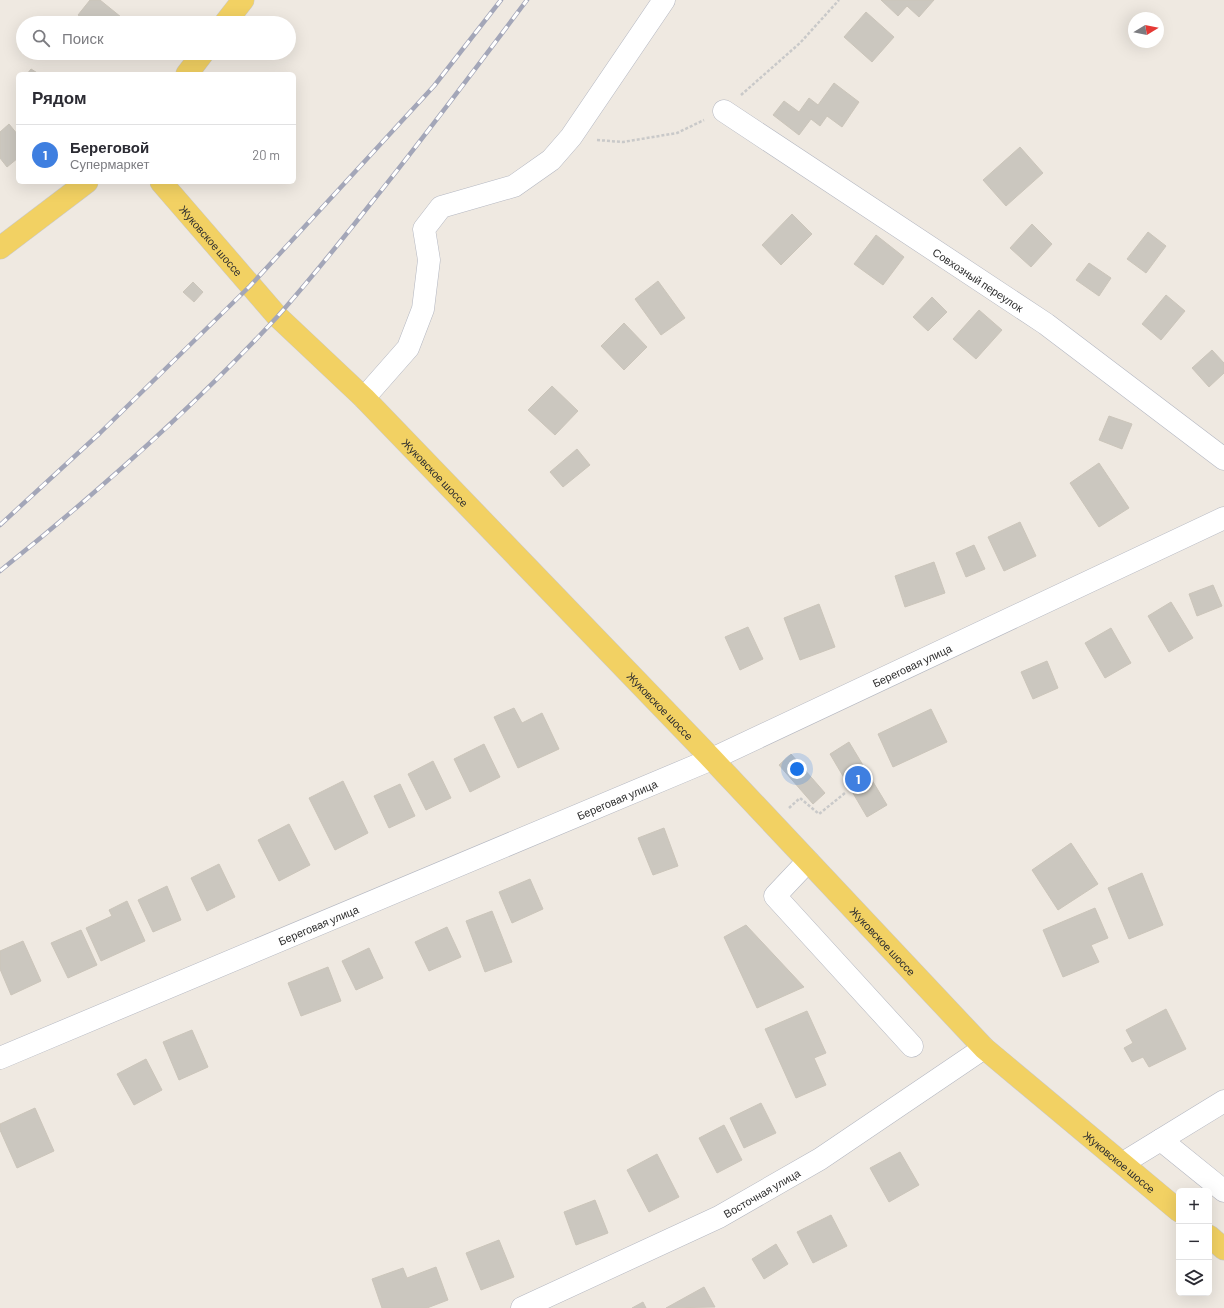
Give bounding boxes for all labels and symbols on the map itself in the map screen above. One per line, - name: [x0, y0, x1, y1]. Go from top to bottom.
- north arrow: [1128, 12, 1164, 48]
- street label: Жуковское шоссе: [177, 202, 246, 278]
- street label: Совхозный переулок: [931, 245, 1026, 314]
- street label: Жуковское шоссе: [400, 436, 471, 509]
- street label: Береговая улица: [870, 640, 954, 689]
- street label: Жуковское шоссе: [625, 669, 696, 742]
- your location: [787, 759, 807, 779]
- pin: 1: [845, 764, 871, 794]
- street label: Береговая улица: [575, 776, 660, 822]
- street label: Береговая улица: [276, 901, 361, 947]
- street label: Жуковское шоссе: [848, 904, 919, 978]
- street label: Жуковское шоссе: [1081, 1128, 1158, 1195]
- street label: Восточная улица: [721, 1165, 803, 1220]

